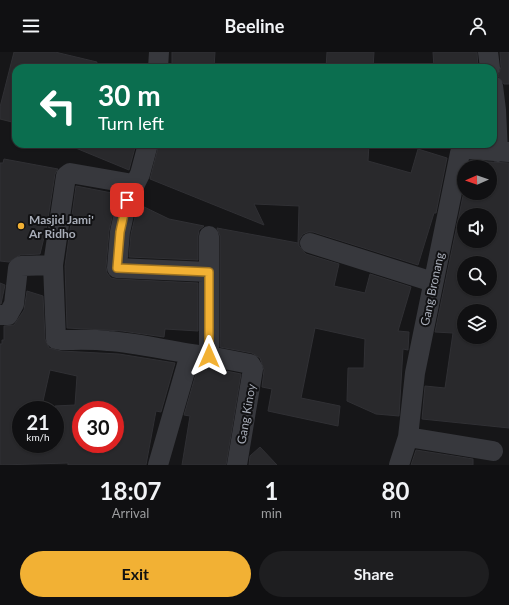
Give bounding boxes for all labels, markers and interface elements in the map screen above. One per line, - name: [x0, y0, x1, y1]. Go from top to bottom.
- icon: menu: [20, 15, 42, 37]
- text: Beeline: [225, 15, 284, 37]
- icon: person: [467, 15, 489, 37]
- text: 30 m: [98, 78, 161, 112]
- icon: left: [32, 80, 84, 132]
- text: Turn left: [98, 112, 164, 134]
- north arrow: [457, 160, 497, 200]
- map controls: [457, 160, 497, 344]
- pin: [110, 183, 144, 217]
- icon: arrive: [116, 189, 138, 211]
- button: sound: [457, 208, 497, 248]
- place label: Masjid Jami' Ar Ridho: [28, 212, 94, 241]
- marker: Masjid Jami' Ar Ridho: [16, 221, 26, 231]
- street label: Gang Bronang: [417, 251, 447, 327]
- button: search: [457, 256, 497, 296]
- button: layers: [457, 304, 497, 344]
- position arrow: [188, 335, 230, 377]
- street label: Gang Kinoy: [233, 382, 259, 445]
- speed limit sign: 30: [72, 401, 124, 453]
- text: 21: [26, 410, 50, 434]
- text: km/h: [26, 431, 50, 443]
- text: 18:07: [100, 476, 161, 505]
- text: 1: [265, 476, 278, 505]
- text: 80: [382, 476, 409, 505]
- text: Arrival: [112, 505, 149, 521]
- text: min: [261, 505, 282, 521]
- text: m: [390, 505, 401, 521]
- button: Exit: [20, 551, 251, 597]
- button: Share: [259, 551, 489, 597]

